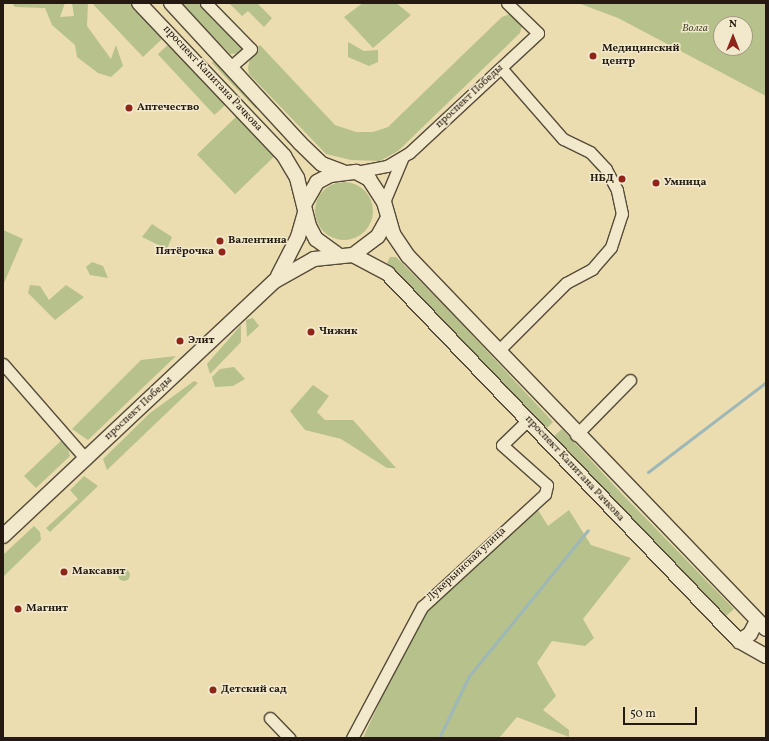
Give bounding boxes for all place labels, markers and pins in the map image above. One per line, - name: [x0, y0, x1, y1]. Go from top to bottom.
- place label: Медицинский центр: [602, 43, 679, 69]
- marker: Медицинский центр: [587, 50, 599, 62]
- place label: Аптечество: [137, 101, 199, 115]
- marker: Аптечество: [124, 103, 134, 113]
- place label: НБД: [590, 172, 614, 186]
- marker: НБД: [617, 174, 627, 184]
- place label: Умница: [664, 176, 706, 190]
- marker: Умница: [651, 178, 661, 188]
- place label: Валентина: [228, 234, 287, 248]
- marker: Валентина: [215, 236, 225, 246]
- place label: Пятёрочка: [155, 245, 214, 259]
- marker: Пятёрочка: [217, 247, 227, 257]
- place label: Чижик: [319, 325, 357, 339]
- marker: Чижик: [306, 327, 316, 337]
- place label: Элит: [188, 334, 215, 348]
- marker: Элит: [175, 336, 185, 346]
- place label: Максавит: [72, 565, 125, 579]
- marker: Максавит: [59, 567, 69, 577]
- place label: Магнит: [26, 602, 68, 616]
- marker: Магнит: [13, 604, 23, 614]
- place label: Детский сад: [221, 683, 287, 697]
- marker: Детский сад: [208, 685, 218, 695]

